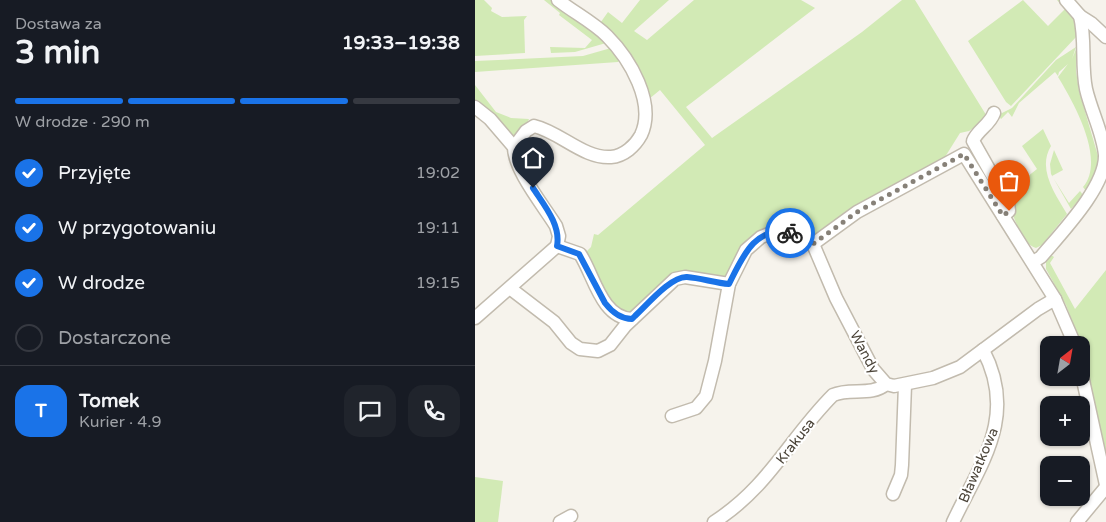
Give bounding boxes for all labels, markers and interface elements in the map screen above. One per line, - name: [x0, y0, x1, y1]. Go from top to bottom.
- text: Dostawa za: [15, 14, 102, 34]
- text: 19:33–19:38: [342, 32, 460, 54]
- text: 3 min: [15, 34, 100, 72]
- text: W drodze · 290 m: [15, 112, 150, 132]
- pin: [512, 137, 554, 188]
- icon: home: [519, 144, 547, 172]
- icon: check: [15, 159, 43, 187]
- pin: [988, 160, 1030, 211]
- text: Przyjęte: [58, 162, 131, 184]
- text: 19:02: [416, 163, 460, 183]
- icon: bag: [995, 167, 1023, 195]
- courier: [765, 208, 815, 258]
- icon: check: [15, 214, 43, 242]
- text: W przygotowaniu: [58, 217, 216, 239]
- text: 19:11: [416, 218, 460, 238]
- icon: bike: [776, 219, 804, 247]
- icon: check: [15, 269, 43, 297]
- text: W drodze: [58, 272, 145, 294]
- text: 19:15: [416, 273, 460, 293]
- text: Dostarczone: [58, 327, 171, 349]
- street label: Wandy: [846, 328, 883, 377]
- north arrow: [1040, 336, 1090, 386]
- map controls: [1040, 336, 1090, 506]
- button: chat: [344, 385, 396, 437]
- button: phone: [408, 385, 460, 437]
- text: Tomek: [79, 390, 139, 412]
- button: +: [1040, 396, 1090, 446]
- text: T: [35, 400, 47, 422]
- text: Kurier · 4.9: [79, 412, 162, 432]
- street label: Krakusa: [772, 415, 819, 468]
- street label: Bławatkowa: [955, 425, 1002, 505]
- button: −: [1040, 456, 1090, 506]

